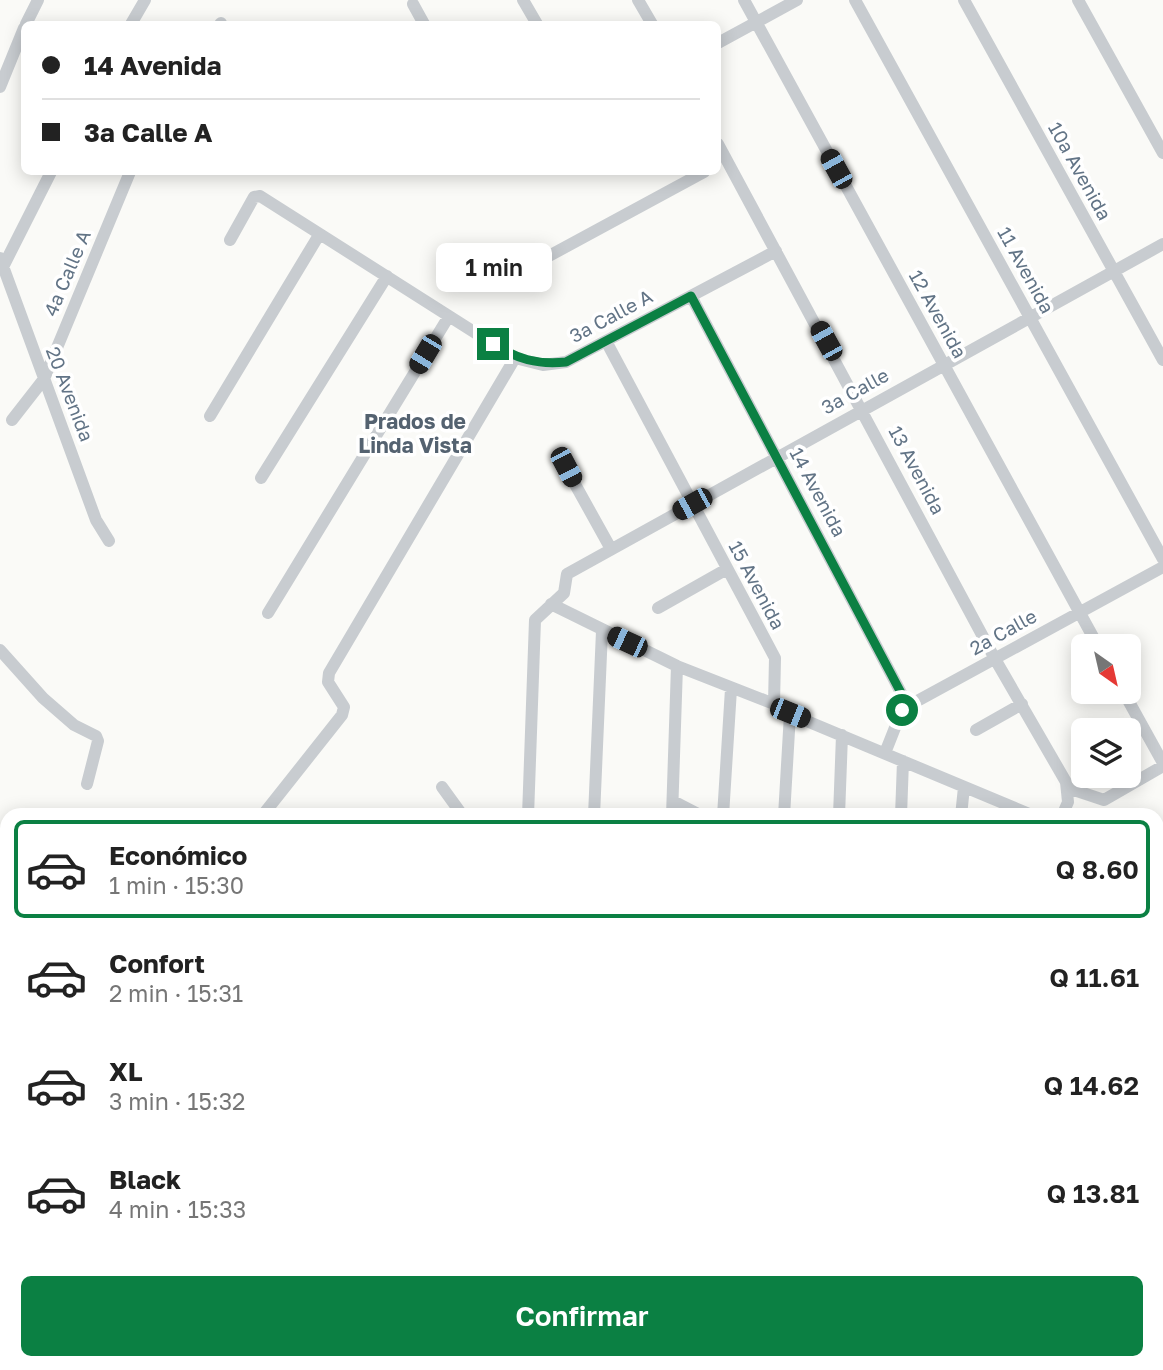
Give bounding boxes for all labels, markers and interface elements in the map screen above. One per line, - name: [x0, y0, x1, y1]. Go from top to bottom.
- text: 14 Avenida: [84, 50, 222, 81]
- text: 3a Calle A: [84, 117, 213, 148]
- street label: 10a Avenida: [1044, 118, 1117, 224]
- car: [817, 146, 856, 192]
- street label: 11 Avenida: [993, 223, 1060, 317]
- street label: 4a Calle A: [38, 226, 95, 319]
- callout: 1 min: [435, 243, 551, 292]
- text: 1 min: [465, 253, 523, 281]
- street label: 12 Avenida: [905, 266, 972, 362]
- street label: 3a Calle A: [565, 284, 656, 347]
- car: [807, 318, 846, 364]
- route end: [477, 328, 509, 360]
- car: [406, 331, 445, 377]
- street label: 20 Avenida: [42, 343, 99, 444]
- street label: 3a Calle: [817, 363, 892, 418]
- district label: Prados de Linda Vista: [358, 408, 472, 458]
- street label: 13 Avenida: [884, 421, 950, 518]
- street label: 14 Avenida: [785, 443, 852, 540]
- car: [547, 444, 586, 490]
- car: [669, 485, 716, 523]
- street label: 15 Avenida: [725, 537, 790, 633]
- street label: 2a Calle: [965, 604, 1040, 659]
- car: [604, 624, 651, 660]
- north arrow: [1071, 634, 1141, 704]
- map controls: [1071, 634, 1141, 788]
- route start: [886, 694, 918, 726]
- car: [767, 695, 814, 731]
- button: layers: [1071, 718, 1141, 788]
- icon: car: [25, 838, 88, 901]
- text: Económico: [109, 840, 247, 871]
- text: Q 8.60: [1056, 854, 1139, 885]
- text: 1 min · 15:30: [109, 871, 244, 899]
- icon: car: [25, 946, 88, 1009]
- text: Confort: [109, 948, 205, 979]
- text: Q 11.61: [1049, 962, 1139, 993]
- text: 2 min · 15:31: [109, 979, 243, 1007]
- icon: car: [25, 1054, 88, 1117]
- text: XL: [109, 1056, 143, 1087]
- text: Q 14.62: [1043, 1070, 1139, 1101]
- text: 3 min · 15:32: [109, 1087, 245, 1115]
- icon: car: [25, 1162, 88, 1225]
- text: Black: [109, 1164, 181, 1195]
- text: Q 13.81: [1046, 1178, 1139, 1209]
- text: 4 min · 15:33: [109, 1195, 246, 1223]
- button: Confirmar: [21, 1276, 1143, 1356]

